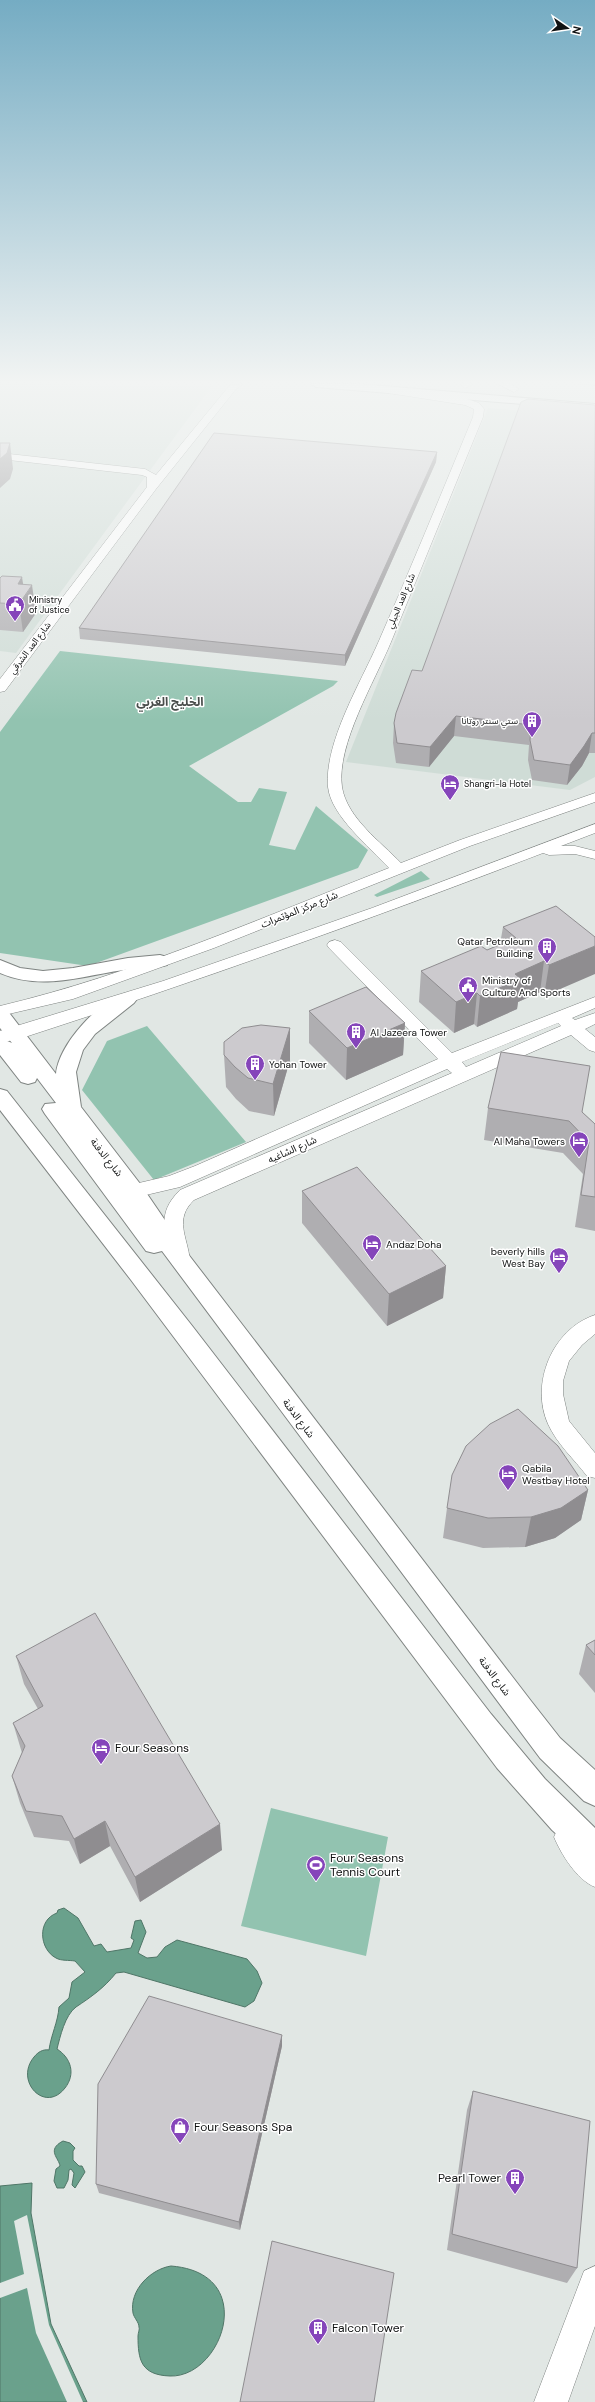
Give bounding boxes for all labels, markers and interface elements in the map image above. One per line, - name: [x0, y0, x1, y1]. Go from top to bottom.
- north arrow: [547, 8, 587, 48]
- text: N: [569, 25, 584, 36]
- street label: شارع العد الجبلي: [384, 572, 419, 631]
- public building icon: Ministry of Justice: [4, 594, 26, 622]
- place label: Ministry of Justice: [29, 594, 70, 616]
- street label: شارع العد الشرقي: [6, 619, 54, 677]
- district label: الخليج الغربي: [136, 694, 204, 712]
- building icon: ستي سنتر روتانا: [521, 710, 543, 738]
- place label: ستي سنتر روتانا: [461, 715, 518, 728]
- hotel icon: Shangri-la Hotel: [439, 773, 461, 801]
- place label: Shangri-la Hotel: [464, 778, 531, 790]
- street label: شارع مركز المؤتمرات: [259, 888, 340, 932]
- place label: Qatar Petroleum Building: [457, 935, 533, 960]
- building icon: Qatar Petroleum Building: [536, 936, 558, 964]
- place label: Ministry of Culture And Sports: [482, 974, 571, 999]
- public building icon: Ministry of Culture And Sports: [457, 975, 479, 1003]
- building icon: Al Jazeera Tower: [345, 1021, 367, 1049]
- place label: Al Jazeera Tower: [370, 1026, 447, 1039]
- building icon: Yohan Tower: [244, 1053, 266, 1081]
- place label: Yohan Tower: [269, 1058, 327, 1071]
- hotel icon: Al Maha Towers: [568, 1130, 590, 1158]
- street label: شارع الشاغيه: [266, 1133, 319, 1167]
- street label: شارع الدفنة: [87, 1135, 126, 1180]
- place label: Al Maha Towers: [493, 1135, 565, 1148]
- hotel icon: Andaz Doha: [361, 1233, 383, 1261]
- place label: Andaz Doha: [386, 1238, 441, 1251]
- place label: beverly hills West Bay: [491, 1245, 545, 1270]
- hotel icon: beverly hills West Bay: [548, 1246, 570, 1274]
- street label: شارع الدفنة: [279, 1396, 317, 1441]
- place label: Qabila Westbay Hotel: [522, 1462, 590, 1487]
- hotel icon: Qabila Westbay Hotel: [497, 1463, 519, 1491]
- street label: شارع الدفنة: [475, 1654, 513, 1699]
- hotel icon: Four Seasons: [90, 1737, 112, 1765]
- place label: Four Seasons: [115, 1740, 189, 1756]
- place label: Four Seasons Tennis Court: [330, 1850, 404, 1880]
- sports icon: Four Seasons Tennis Court: [305, 1854, 327, 1882]
- shop icon: Four Seasons Spa: [169, 2116, 191, 2144]
- place label: Four Seasons Spa: [194, 2119, 292, 2135]
- building icon: Pearl Tower: [504, 2167, 526, 2195]
- place label: Pearl Tower: [438, 2170, 502, 2186]
- building icon: Falcon Tower: [307, 2317, 329, 2345]
- place label: Falcon Tower: [332, 2320, 405, 2336]

